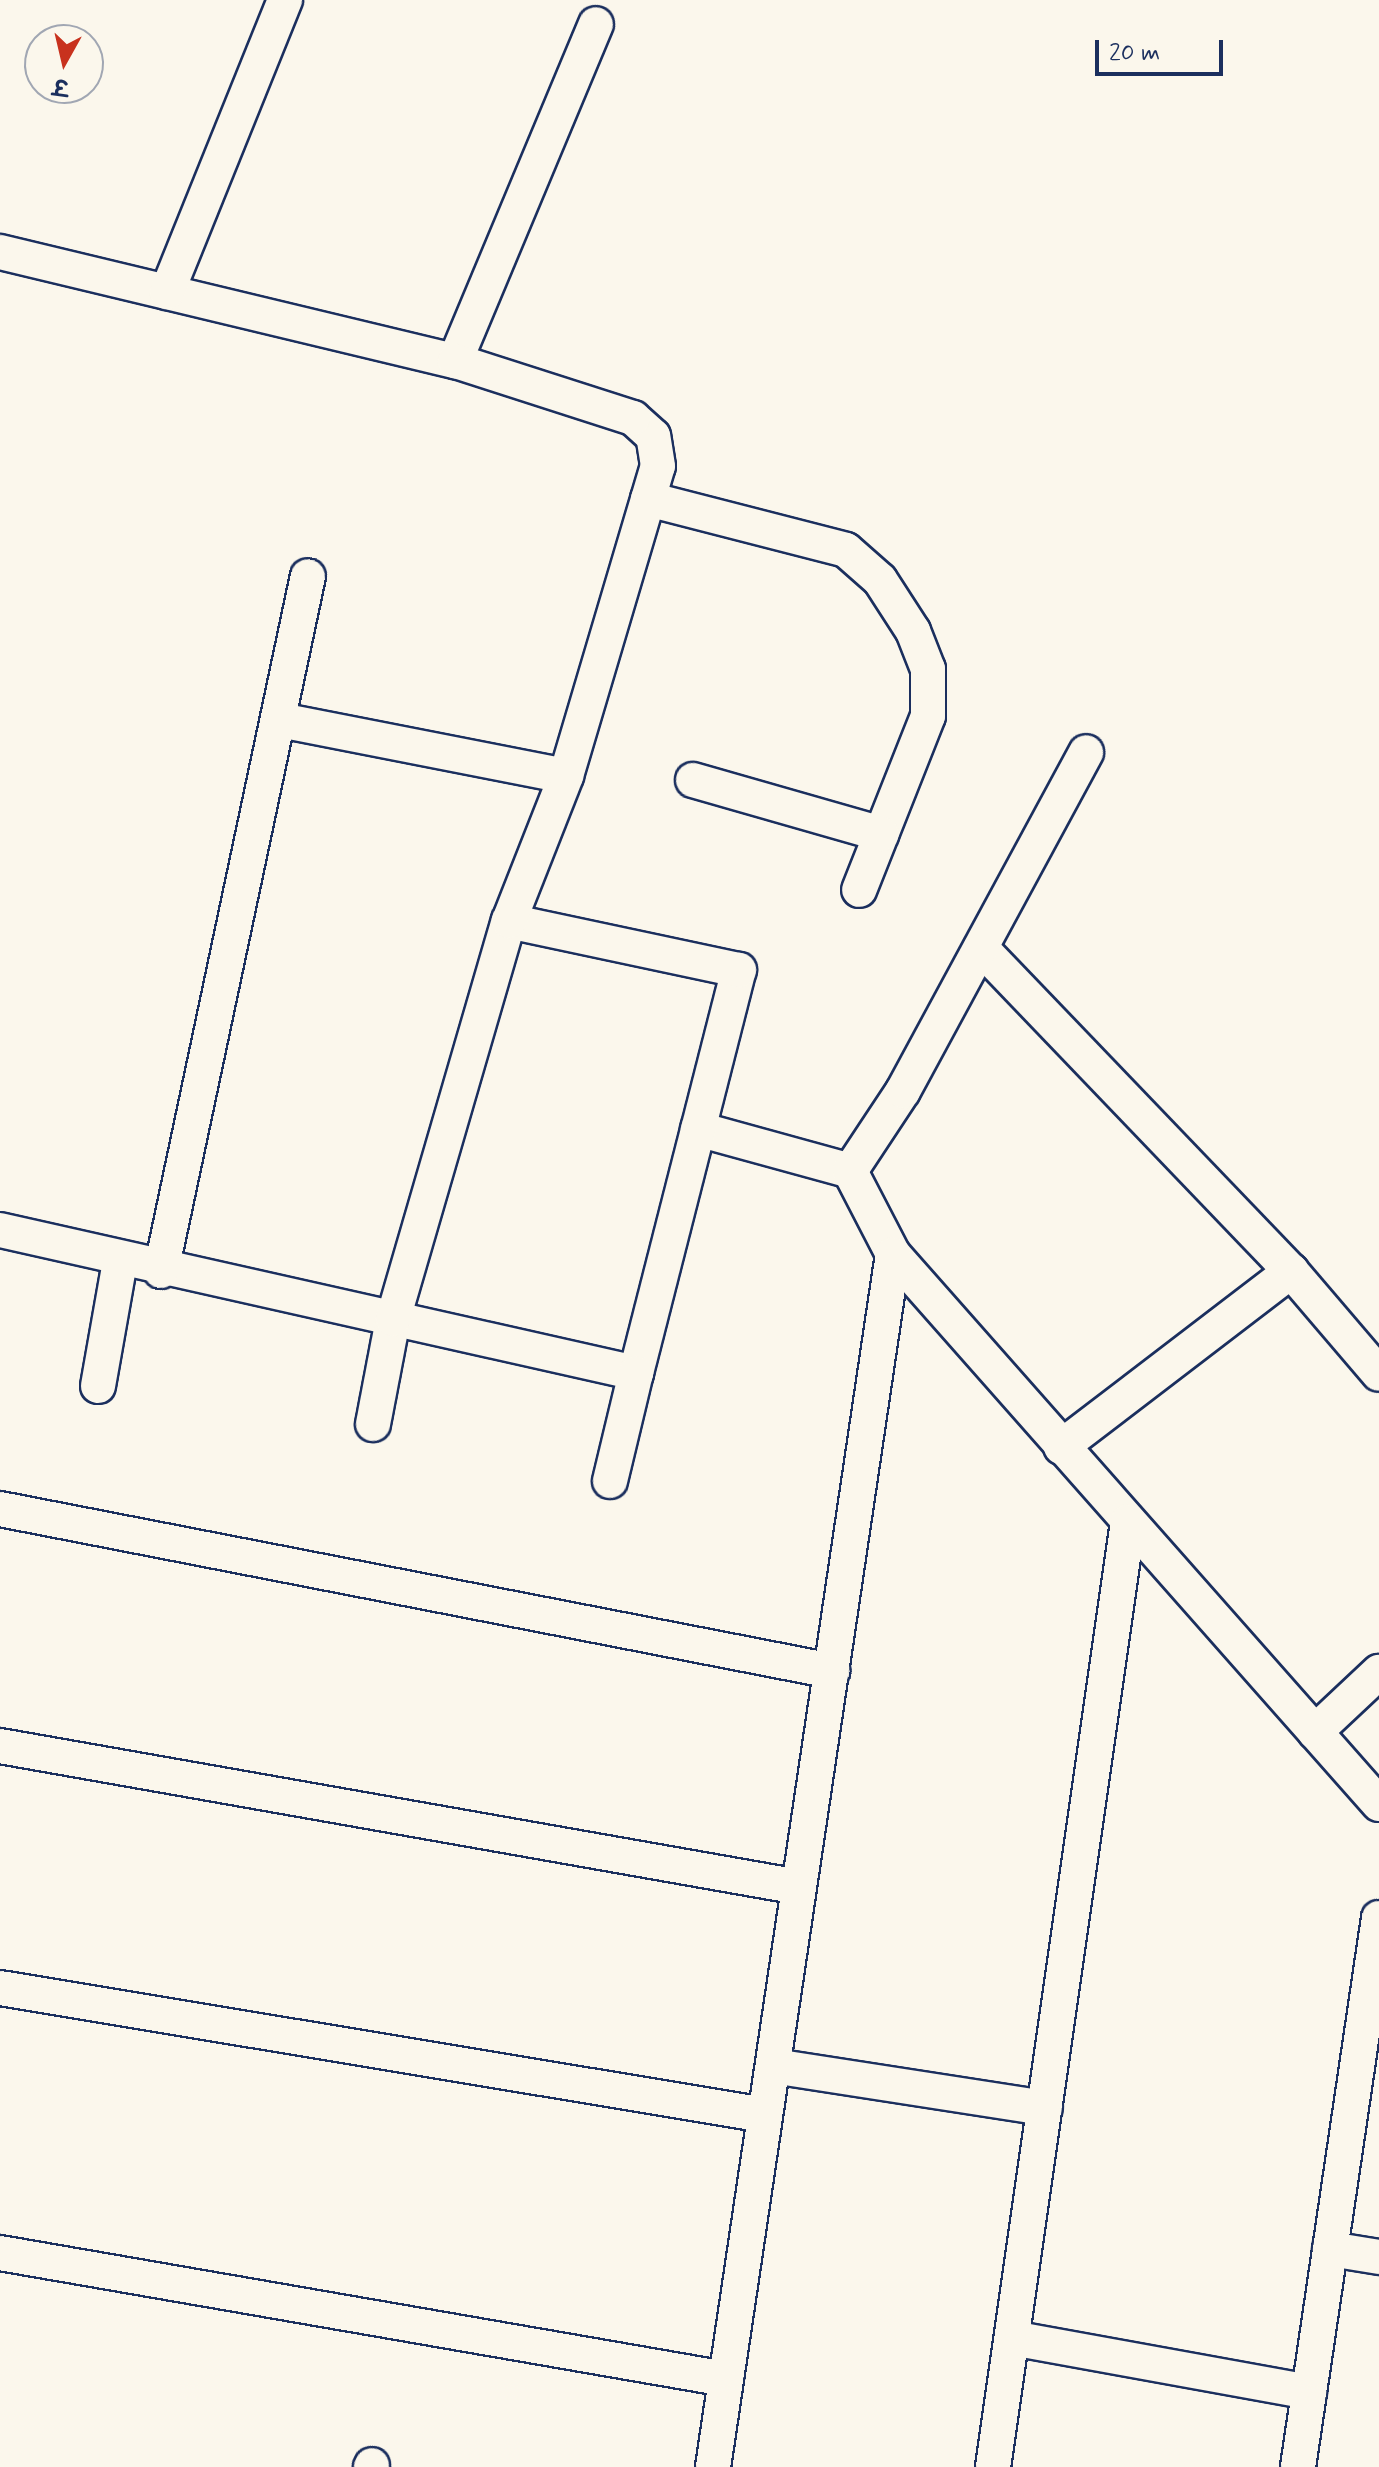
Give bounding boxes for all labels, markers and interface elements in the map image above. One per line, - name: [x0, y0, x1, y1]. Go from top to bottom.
- north arrow: [24, 24, 104, 104]
- scale bar: [1099, 24, 1227, 74]
- text: 20 m: [1109, 38, 1160, 69]
- text: उ: [52, 71, 70, 101]

